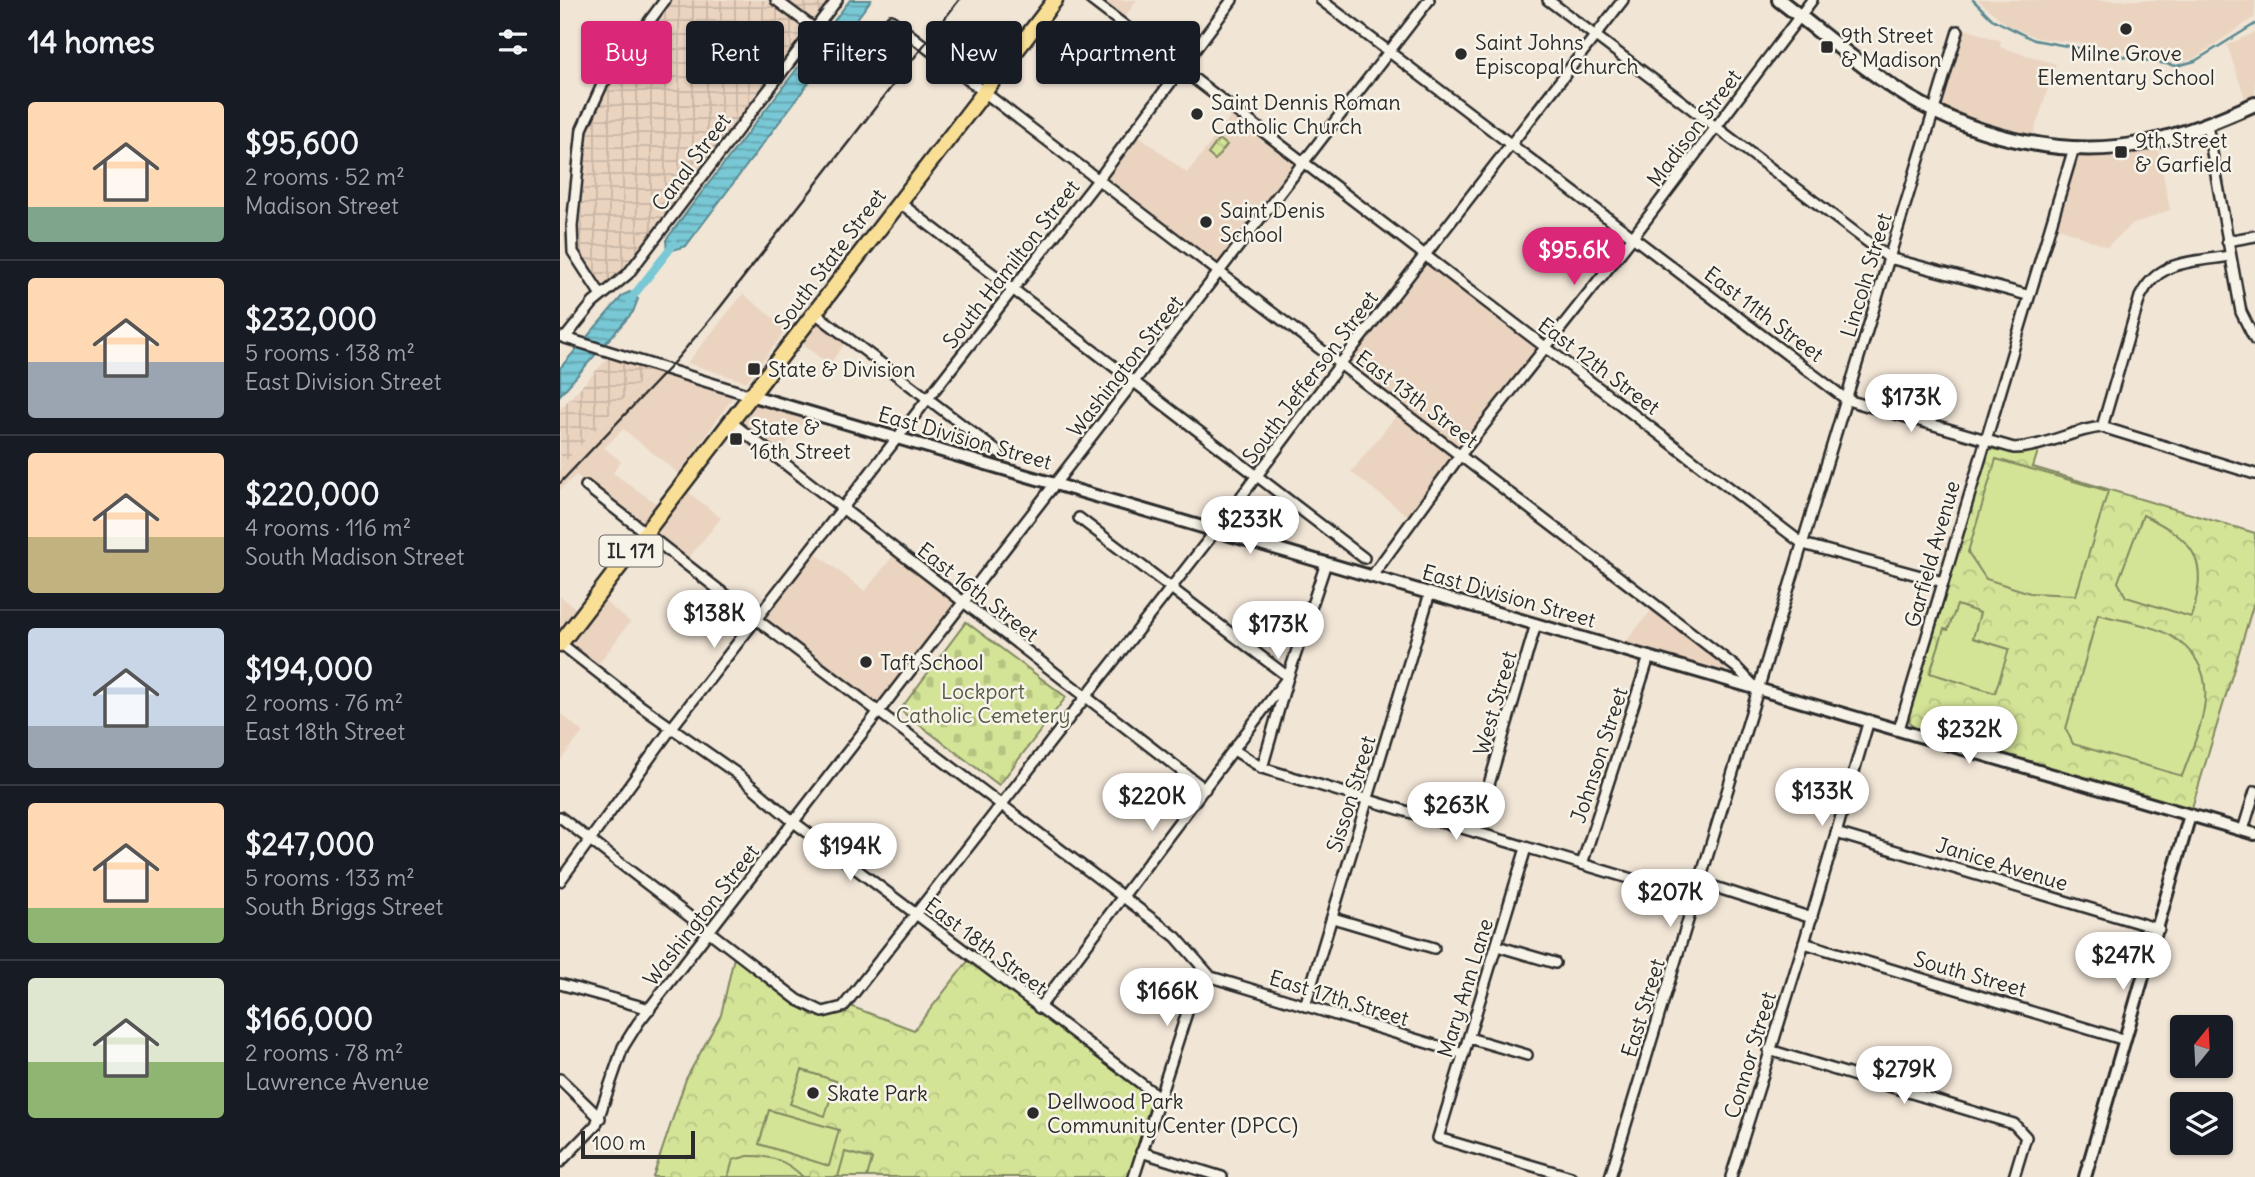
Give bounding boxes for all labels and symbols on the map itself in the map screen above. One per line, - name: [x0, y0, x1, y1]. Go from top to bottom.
- marker: Milne Grove Elementary School: [2118, 21, 2134, 37]
- place label: 9th Street & Madison: [1841, 22, 1941, 73]
- place label: Saint Johns Episcopal Church: [1475, 29, 1639, 80]
- marker: 9th Street & Madison: [1819, 39, 1835, 55]
- place label: Milne Grove Elementary School: [2037, 40, 2215, 91]
- marker: Saint Johns Episcopal Church: [1453, 46, 1469, 62]
- street label: Madison Street: [1641, 64, 1747, 192]
- place label: Saint Dennis Roman Catholic Church: [1211, 89, 1401, 140]
- marker: Saint Dennis Roman Catholic Church: [1189, 106, 1205, 122]
- street label: Canal Street: [645, 108, 737, 216]
- place label: 9th Street & Garfield: [2135, 127, 2232, 178]
- marker: 9th Street & Garfield: [2113, 144, 2129, 160]
- street label: South Hamilton Street: [937, 174, 1085, 354]
- street label: South State Street: [768, 183, 892, 335]
- place label: Saint Denis School: [1220, 197, 1325, 248]
- street label: Lincoln Street: [1834, 210, 1898, 340]
- marker: Saint Denis School: [1198, 214, 1214, 230]
- pin: $95.6K: [1517, 228, 1631, 287]
- street label: East 11th Street: [1699, 260, 1829, 368]
- street label: South Jefferson Street: [1236, 285, 1384, 469]
- street label: Washington Street: [1061, 290, 1189, 442]
- street label: East 12th Street: [1533, 311, 1665, 421]
- street label: East 13th Street: [1351, 344, 1483, 454]
- place label: State & Division: [768, 356, 915, 383]
- marker: State & Division: [746, 361, 762, 377]
- pin: $173K: [1862, 374, 1960, 434]
- street label: East Division Street: [875, 400, 1055, 476]
- place label: State & 16th Street: [750, 414, 851, 465]
- marker: State & 16th Street: [728, 431, 744, 447]
- street label: Garfield Avenue: [1898, 478, 1966, 630]
- pin: $233K: [1201, 496, 1299, 556]
- road number: IL 171: [600, 536, 662, 566]
- street label: East 16th Street: [912, 536, 1044, 648]
- street label: East Division Street: [1419, 558, 1599, 634]
- pin: $138K: [665, 590, 763, 650]
- pin: $173K: [1229, 602, 1327, 661]
- street label: West Street: [1467, 648, 1523, 758]
- place label: Taft School: [880, 649, 983, 676]
- marker: Taft School: [858, 654, 874, 670]
- park label: Lockport Catholic Cemetery: [896, 678, 1070, 729]
- street label: Johnson Street: [1564, 684, 1634, 826]
- pin: $232K: [1920, 706, 2018, 766]
- street label: Sisson Street: [1320, 732, 1382, 856]
- pin: $133K: [1773, 768, 1871, 828]
- pin: $220K: [1103, 774, 1201, 833]
- pin: $263K: [1407, 782, 1505, 842]
- pin: $194K: [801, 824, 899, 883]
- street label: Janice Avenue: [1933, 831, 2071, 897]
- street label: Washington Street: [637, 839, 765, 991]
- pin: $207K: [1621, 870, 1719, 929]
- street label: East 18th Street: [919, 891, 1053, 1001]
- street label: Mary Ann Lane: [1431, 915, 1499, 1061]
- pin: $247K: [2074, 932, 2172, 992]
- street label: South Street: [1911, 945, 2029, 1003]
- street label: East Street: [1615, 955, 1671, 1061]
- street label: East 17th Street: [1266, 964, 1412, 1032]
- pin: $166K: [1118, 968, 1216, 1028]
- street label: Connor Street: [1718, 988, 1782, 1122]
- north arrow: [2170, 1015, 2233, 1078]
- pin: $279K: [1855, 1046, 1953, 1106]
- place label: Skate Park: [827, 1080, 928, 1107]
- marker: Skate Park: [805, 1085, 821, 1101]
- place label: Dellwood Park Community Center (DPCC): [1047, 1088, 1298, 1139]
- marker: Dellwood Park Community Center (DPCC): [1025, 1105, 1041, 1121]
- scale bar: [581, 1128, 695, 1160]

